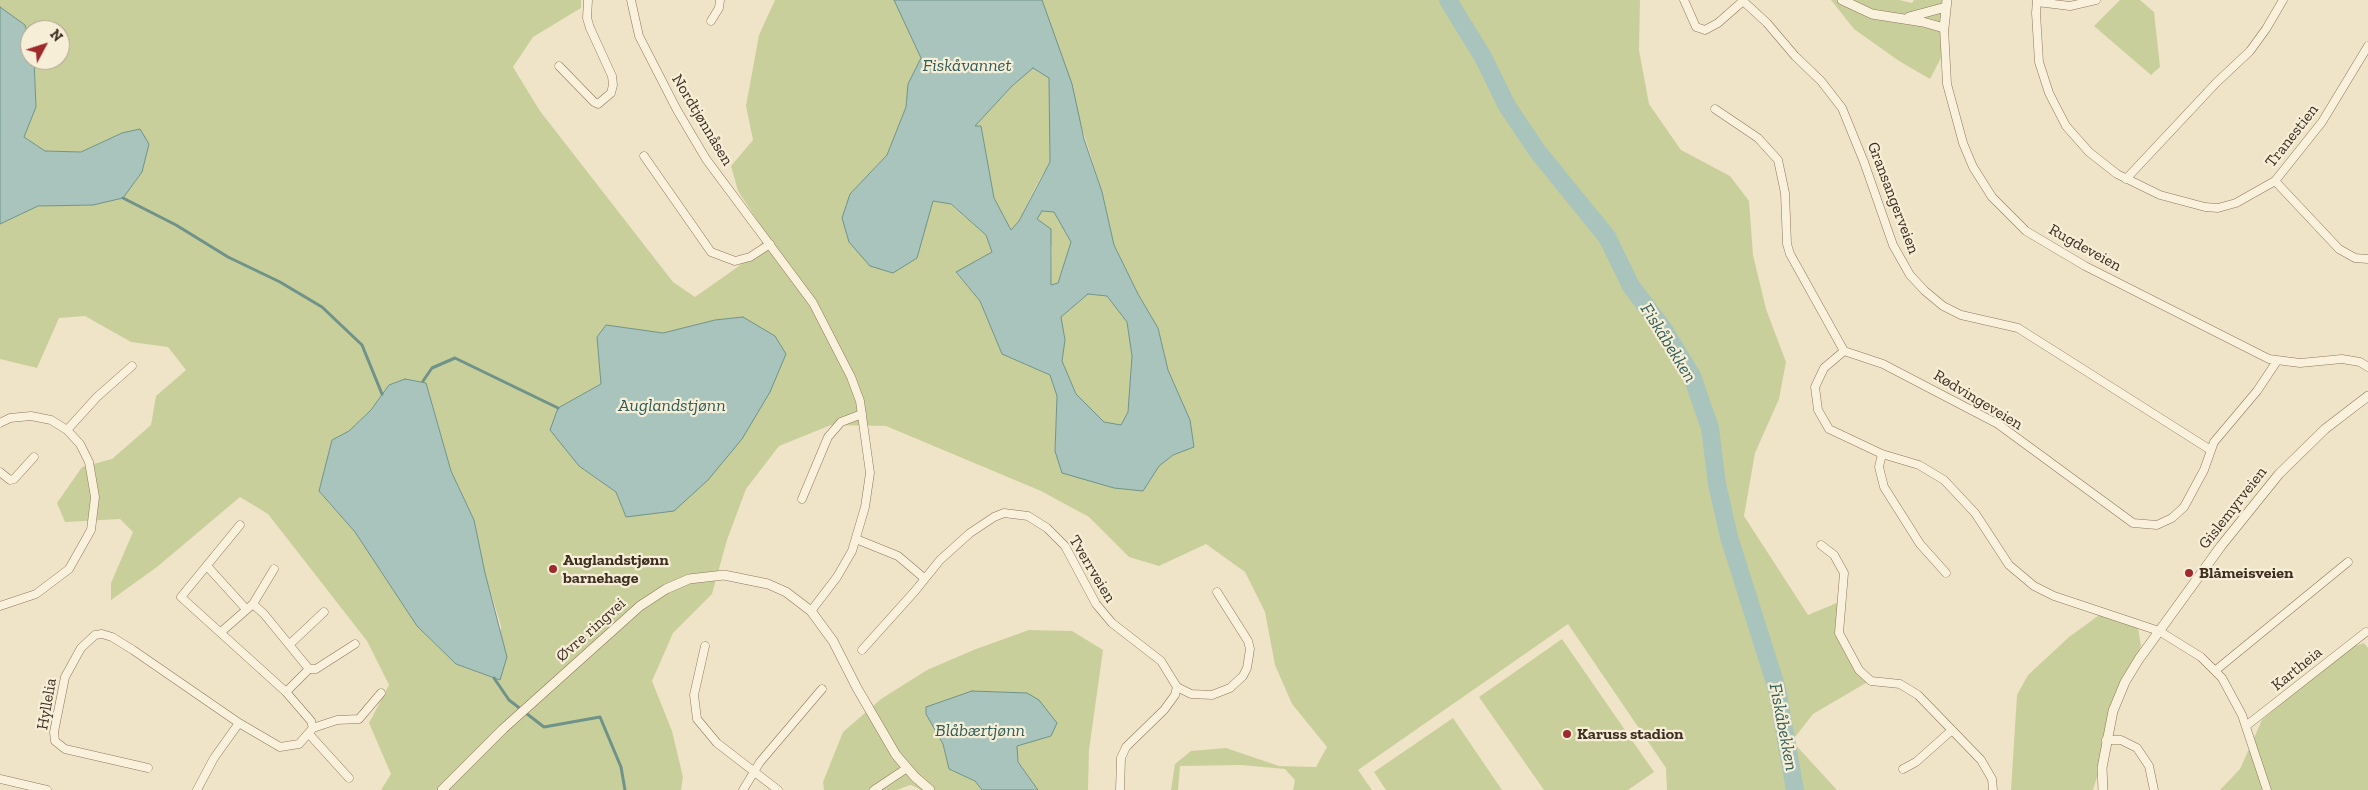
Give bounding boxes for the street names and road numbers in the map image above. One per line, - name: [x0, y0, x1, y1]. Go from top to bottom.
- street label: Nordtjønnåsen: [667, 71, 737, 169]
- street label: Tranestien: [2261, 101, 2323, 171]
- street label: Gransangerveien: [1863, 139, 1923, 257]
- street label: Rugdeveien: [2045, 220, 2125, 276]
- street label: Rødvingeveien: [1930, 366, 2026, 434]
- street label: Gislemyrveien: [2195, 463, 2271, 553]
- street label: Tverrveien: [1064, 532, 1120, 606]
- street label: Øvre ringvei: [552, 594, 630, 666]
- street label: Kartheia: [2268, 643, 2326, 695]
- street label: Hyllelia: [33, 677, 61, 731]

